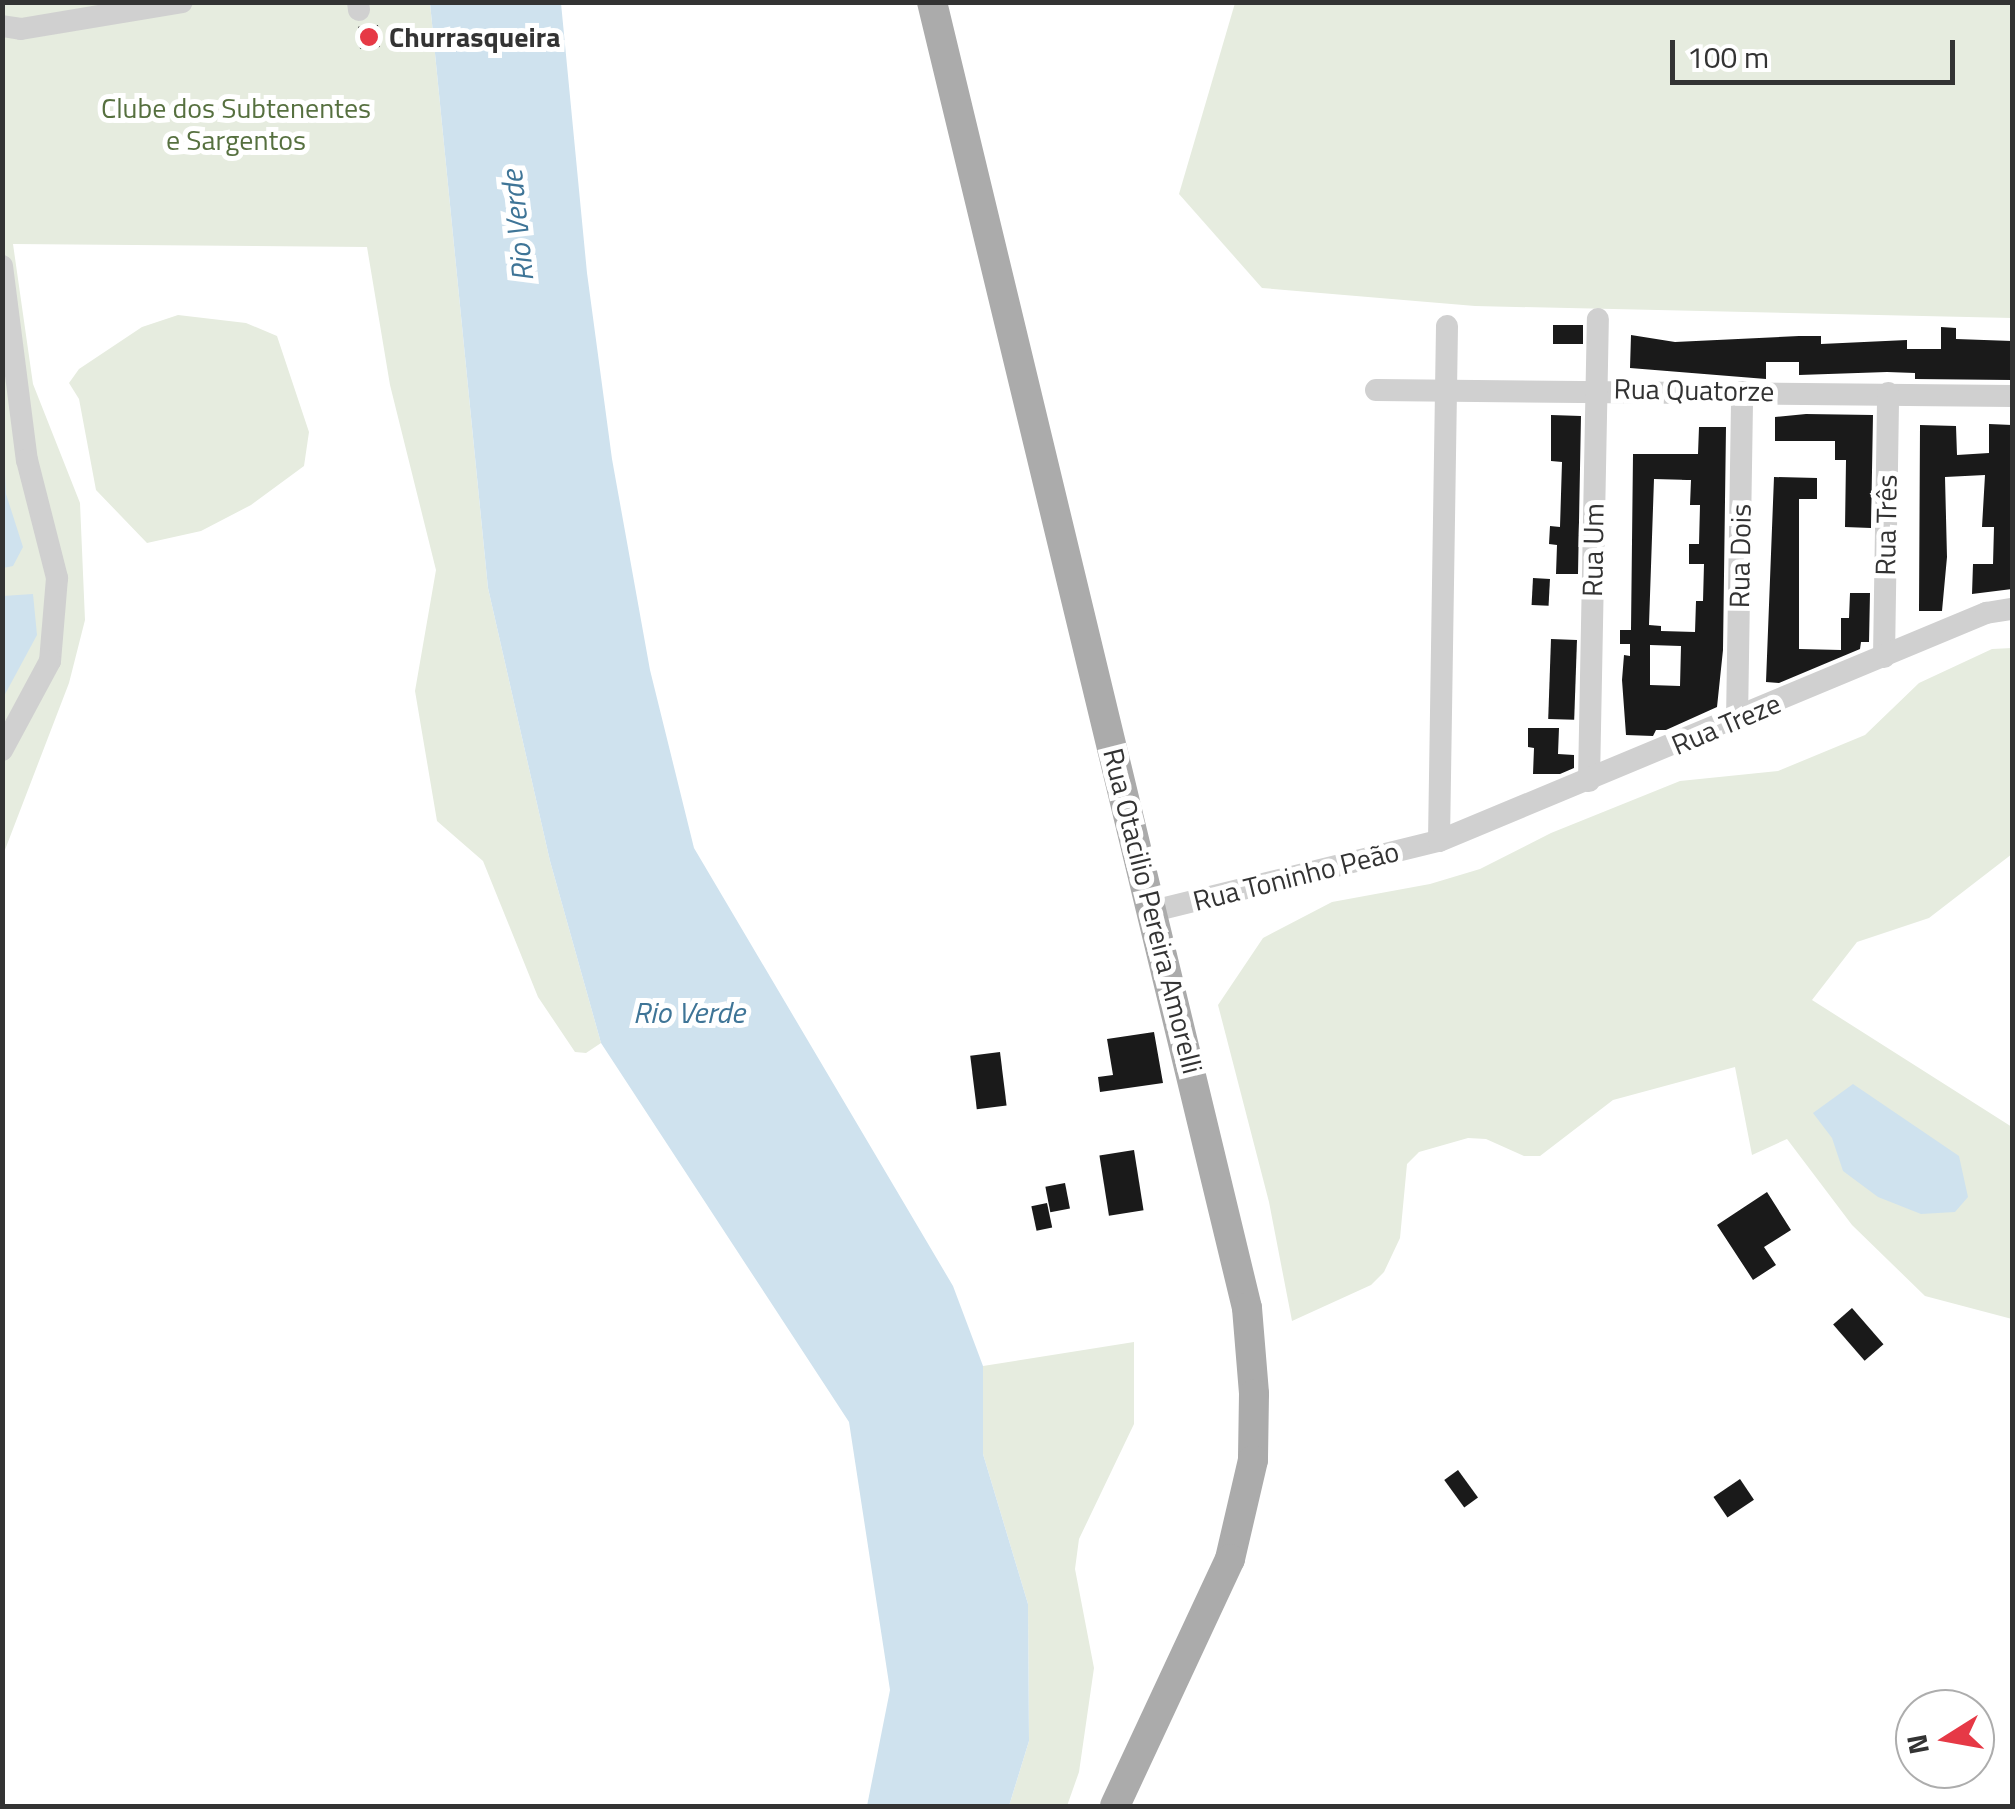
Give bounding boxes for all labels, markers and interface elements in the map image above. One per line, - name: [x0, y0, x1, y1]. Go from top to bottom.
- place label: Churrasqueira: [389, 20, 560, 54]
- scale bar: [1675, 20, 1960, 82]
- marker: Churrasqueira: [358, 26, 380, 48]
- text: 100 m: [1687, 34, 1769, 80]
- park label: Clube dos Subtenentes e Sargentos: [101, 91, 371, 157]
- water label: Rio Verde: [493, 169, 541, 283]
- street label: Rua Quatorze: [1613, 372, 1775, 408]
- street label: Rua Três: [1868, 474, 1904, 576]
- street label: Rua Um: [1575, 503, 1611, 597]
- street label: Rua Dois: [1722, 504, 1758, 608]
- street label: Rua Treze: [1667, 686, 1785, 762]
- street label: Rua Otacilio Pereira Amorelli: [1096, 745, 1210, 1077]
- street label: Rua Toninho Peão: [1190, 834, 1402, 918]
- water label: Rio Verde: [633, 994, 745, 1030]
- north arrow: [1895, 1689, 1995, 1789]
- text: N: [1894, 1731, 1940, 1758]

